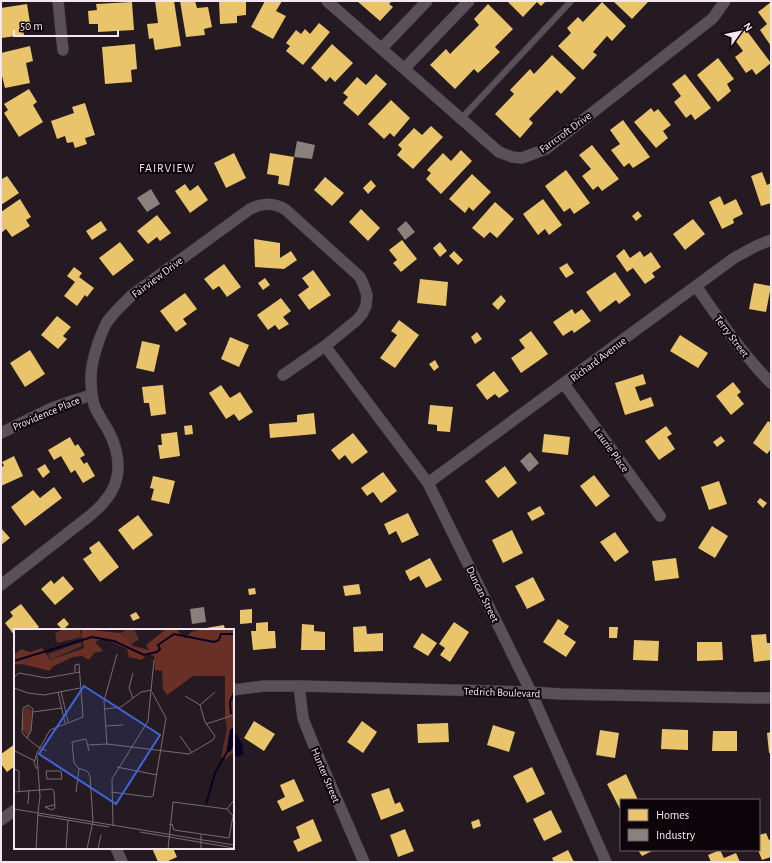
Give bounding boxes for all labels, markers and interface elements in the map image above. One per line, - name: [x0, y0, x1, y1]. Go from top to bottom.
- scale bar: [14, 12, 118, 38]
- north arrow: [720, 12, 760, 52]
- text: 50 m: [20, 20, 43, 32]
- text: N: [741, 21, 755, 33]
- street label: Farrcroft Drive: [537, 110, 593, 155]
- district label: FAIRVIEW: [139, 162, 195, 174]
- street label: Fairview Drive: [130, 255, 185, 300]
- street label: Terry Street: [712, 313, 751, 360]
- street label: Richard Avenue: [568, 335, 628, 384]
- street label: Providence Place: [11, 394, 82, 433]
- street label: Laurie Place: [592, 426, 631, 474]
- street label: Duncan Street: [464, 565, 501, 624]
- inset map: [14, 629, 234, 849]
- street label: Tedrich Boulevard: [463, 686, 541, 699]
- street label: Hunter Street: [309, 746, 342, 805]
- legend: [620, 799, 760, 851]
- text: Homes: [656, 809, 689, 821]
- text: Industry: [656, 829, 695, 842]

